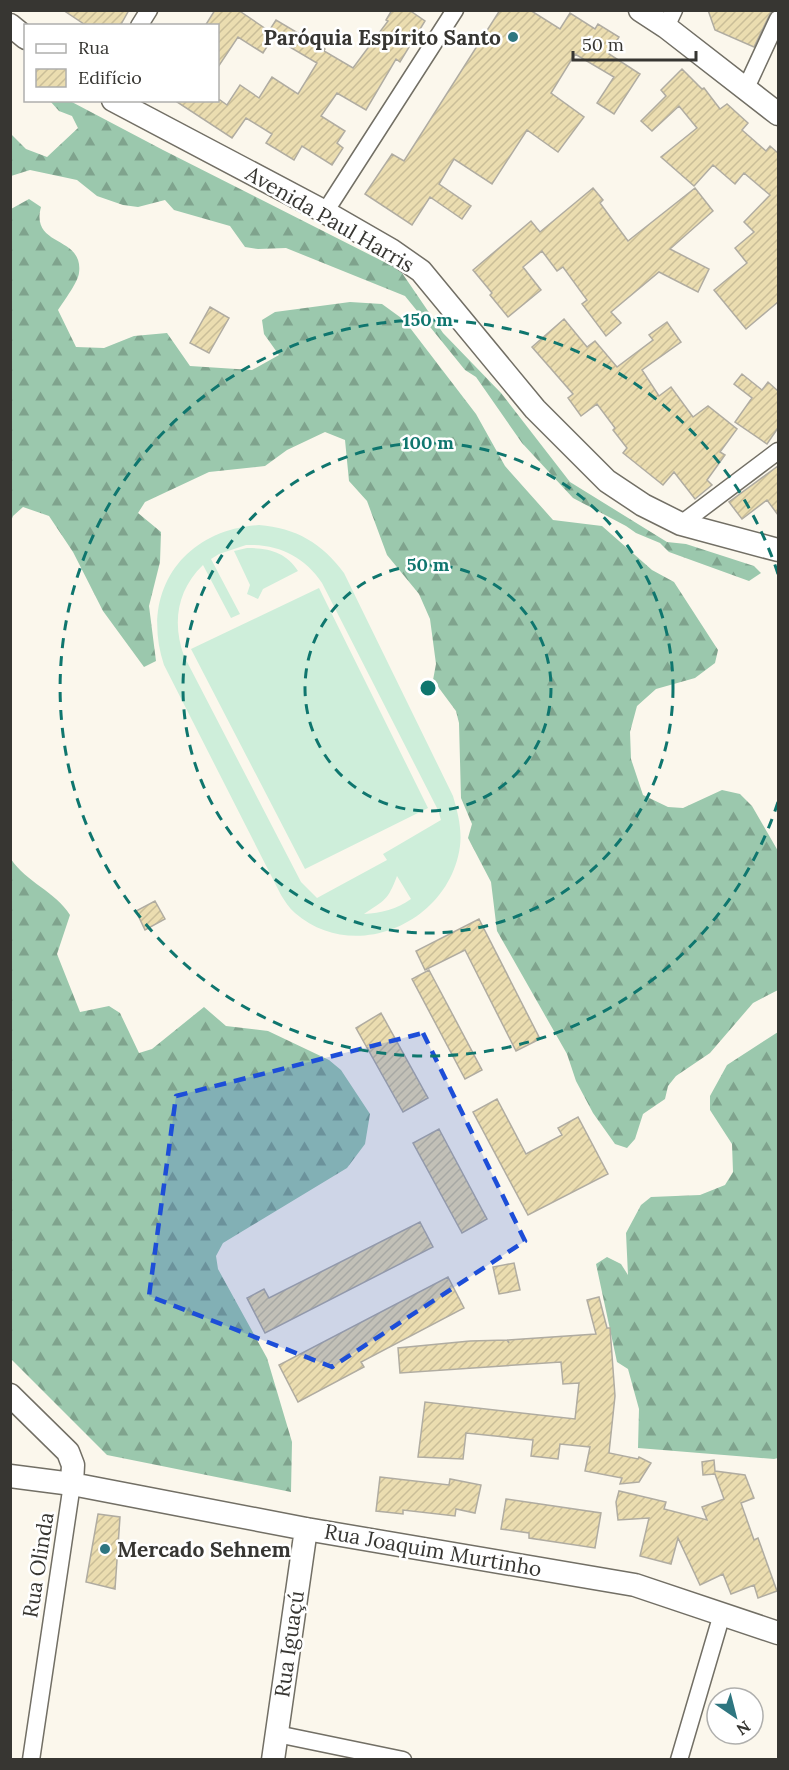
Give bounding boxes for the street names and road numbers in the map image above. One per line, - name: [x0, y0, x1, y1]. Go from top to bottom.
- street label: Avenida Paul Harris: [240, 159, 419, 278]
- street label: Rua Olinda: [16, 1510, 60, 1620]
- street label: Rua Joaquim Murtinho: [322, 1518, 544, 1582]
- street label: Rua Iguaçú: [268, 1589, 310, 1699]

